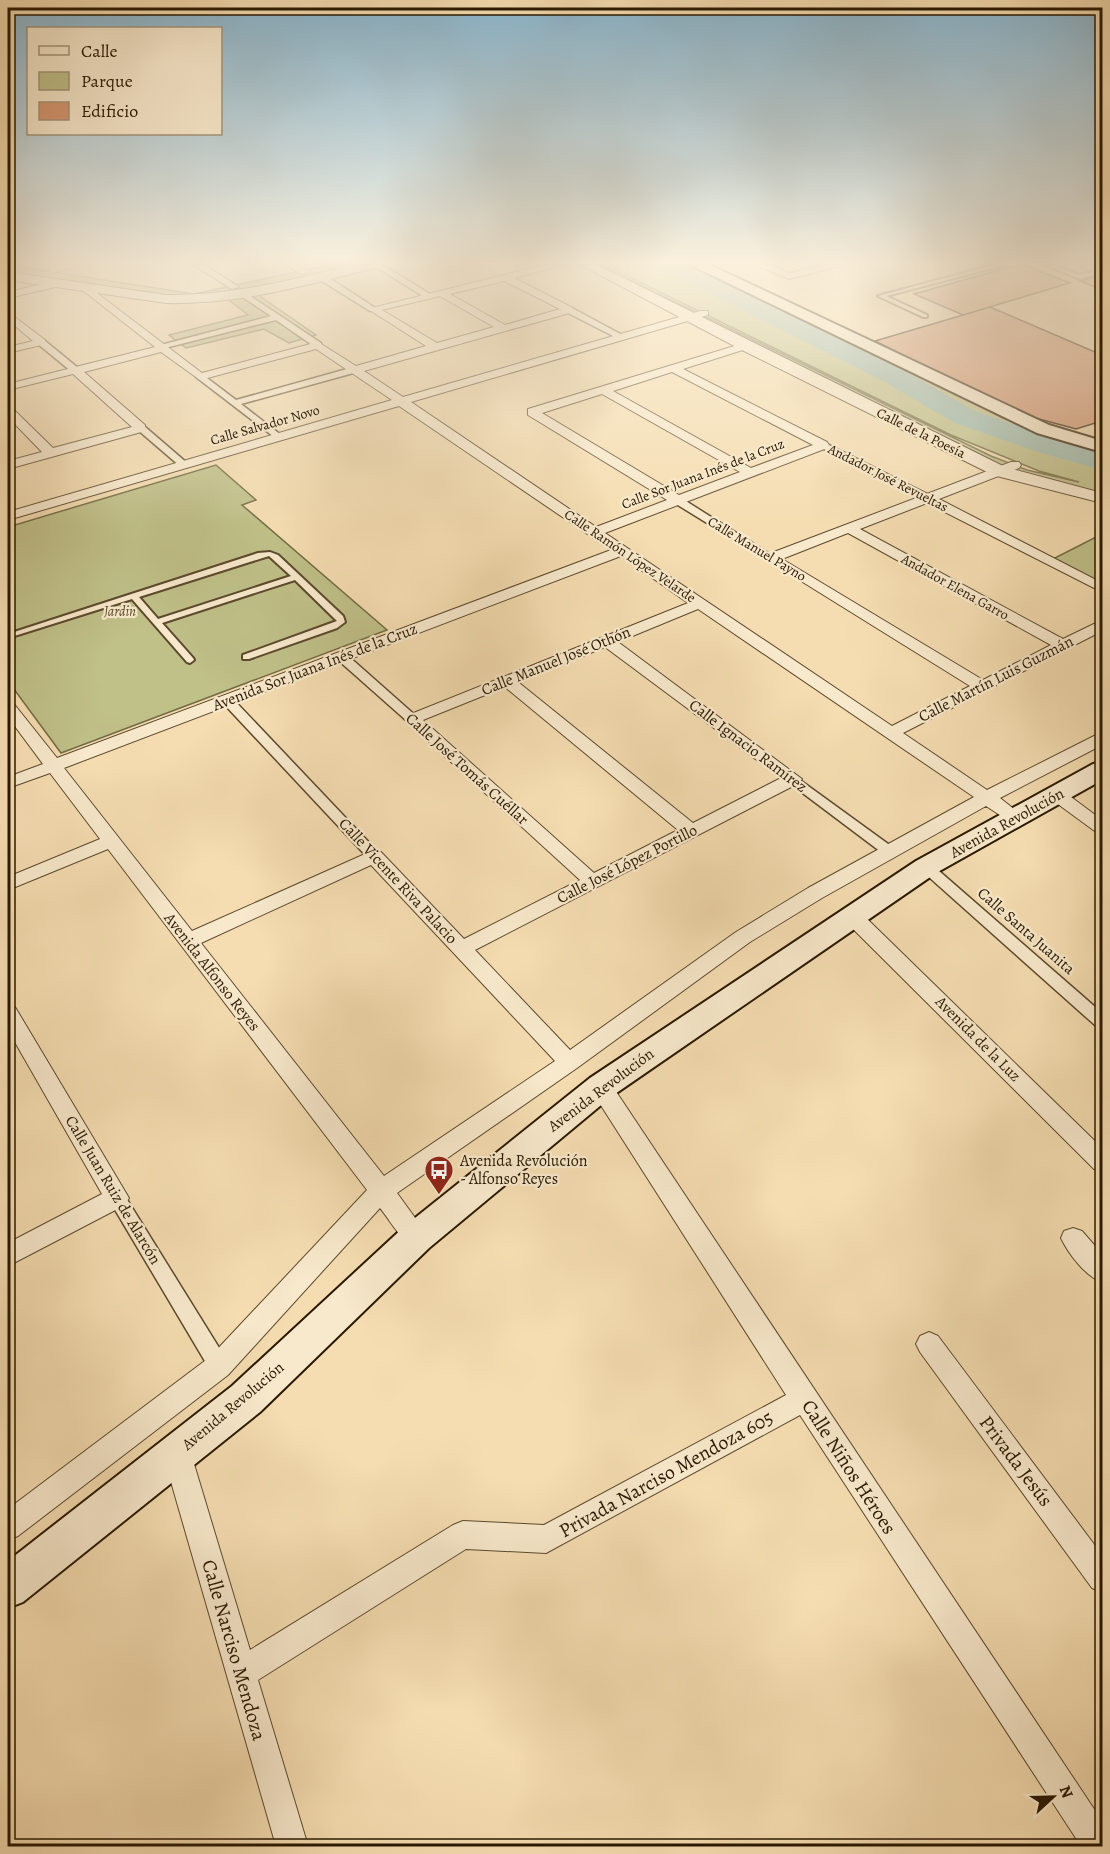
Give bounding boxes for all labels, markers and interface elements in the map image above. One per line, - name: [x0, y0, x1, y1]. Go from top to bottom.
- legend: [27, 27, 222, 135]
- text: Calle: [81, 39, 118, 63]
- text: Parque: [81, 69, 133, 93]
- text: Edificio: [81, 99, 138, 123]
- street label: Calle Salvador Novo: [208, 400, 322, 450]
- street label: Calle de la Poesía: [873, 403, 969, 463]
- street label: Calle Sor Juana Inés de la Cruz: [619, 434, 787, 514]
- street label: Andador José Revueltas: [824, 439, 951, 517]
- street label: Calle Ramón López Velarde: [561, 505, 699, 607]
- street label: Calle Manuel Payno: [704, 512, 810, 586]
- street label: Andador Elena Garro: [897, 549, 1012, 625]
- park label: Jardin: [103, 602, 136, 621]
- street label: Avenida Sor Juana Inés de la Cruz: [209, 618, 421, 717]
- street label: Calle Manuel José Othón: [478, 621, 634, 701]
- street label: Calle Martín Luis Guzmán: [915, 630, 1077, 728]
- street label: Calle Ignacio Ramírez: [684, 694, 812, 798]
- street label: Calle José Tomás Cuéllar: [401, 708, 533, 830]
- street label: Avenida Revolución: [945, 782, 1068, 864]
- street label: Calle Vicente Riva Palacio: [334, 813, 463, 949]
- street label: Calle José López Portillo: [553, 819, 701, 909]
- street label: Calle Santa Juanita: [972, 882, 1080, 980]
- street label: Avenida Alfonso Reyes: [158, 907, 265, 1036]
- street label: Avenida de la Luz: [930, 991, 1026, 1087]
- street label: Avenida Revolución: [543, 1043, 659, 1138]
- street label: Calle Juan Ruiz de Alarcón: [60, 1111, 166, 1269]
- place label: Avenida Revolución - Alfonso Reyes: [459, 1150, 588, 1190]
- bus stop icon: Avenida Revolución - Alfonso Reyes: [423, 1154, 455, 1196]
- street label: Avenida Revolución: [176, 1356, 289, 1456]
- street label: Calle Niños Héroes: [795, 1394, 903, 1540]
- street label: Privada Narciso Mendoza 605: [554, 1404, 778, 1544]
- street label: Privada Jesús: [973, 1410, 1059, 1512]
- street label: Calle Narciso Mendoza: [195, 1556, 273, 1744]
- north arrow: [1023, 1767, 1083, 1827]
- text: N: [1054, 1782, 1078, 1802]

